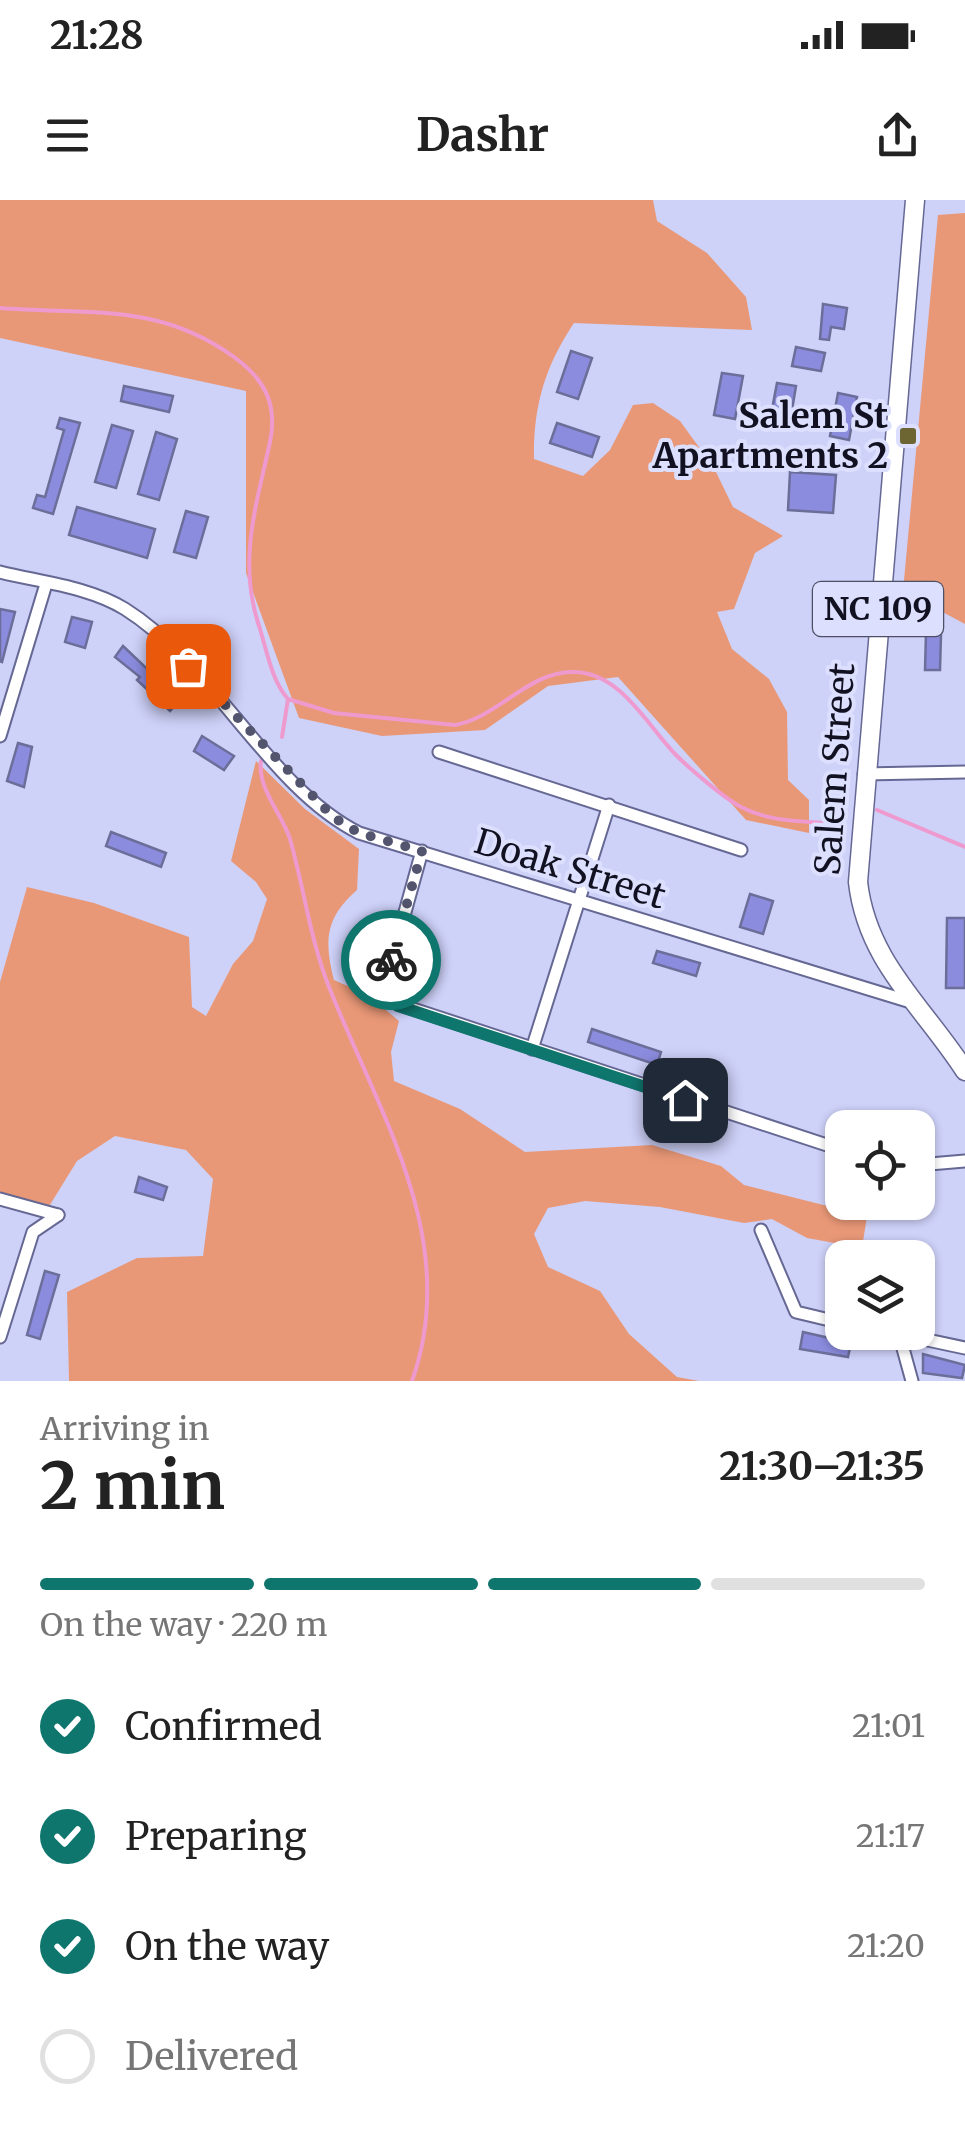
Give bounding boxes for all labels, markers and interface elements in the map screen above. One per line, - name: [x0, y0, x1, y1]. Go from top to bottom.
- text: 21:28: [50, 12, 144, 59]
- text: Dashr: [416, 107, 549, 163]
- icon: menu: [40, 108, 95, 163]
- icon: share: [870, 108, 925, 163]
- place label: Salem St Apartments 2: [652, 394, 888, 478]
- marker: Salem St Apartments 2: [897, 425, 919, 447]
- road number: NC 109: [813, 582, 943, 636]
- pin: [146, 624, 231, 709]
- icon: bag: [161, 639, 216, 694]
- street label: Salem Street: [806, 661, 864, 877]
- street label: Doak Street: [469, 819, 671, 919]
- courier: [341, 910, 441, 1010]
- icon: bike: [364, 933, 419, 988]
- pin: [643, 1058, 728, 1143]
- icon: home: [658, 1073, 713, 1128]
- map controls: [825, 1110, 935, 1350]
- button: locate: [825, 1110, 935, 1220]
- button: layers: [825, 1240, 935, 1350]
- text: Arriving in: [40, 1409, 209, 1449]
- text: 21:30–21:35: [719, 1443, 925, 1490]
- text: 2 min: [40, 1445, 225, 1527]
- text: On the way · 220 m: [40, 1605, 328, 1645]
- icon: check: [40, 1699, 95, 1754]
- text: Confirmed: [125, 1703, 322, 1750]
- text: 21:01: [852, 1706, 925, 1746]
- icon: check: [40, 1809, 95, 1864]
- text: Preparing: [125, 1813, 307, 1860]
- text: 21:17: [856, 1816, 925, 1856]
- icon: check: [40, 1919, 95, 1974]
- text: On the way: [125, 1923, 329, 1970]
- text: 21:20: [847, 1926, 925, 1966]
- text: Delivered: [125, 2033, 298, 2080]

